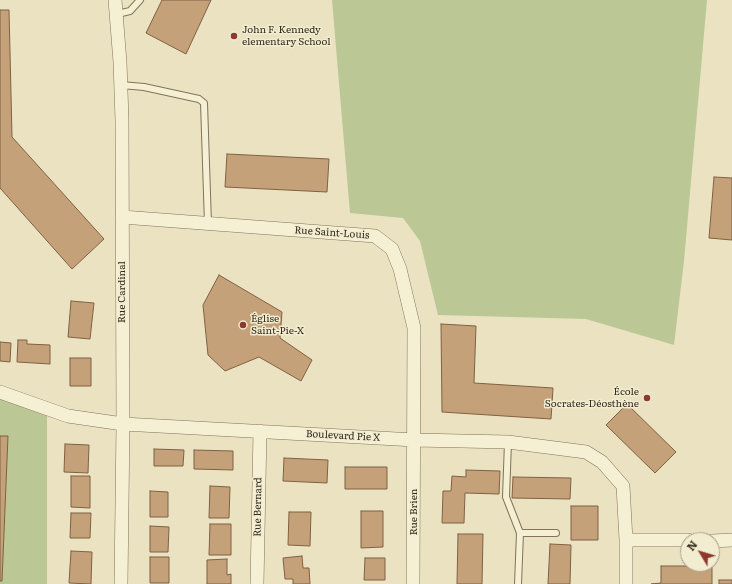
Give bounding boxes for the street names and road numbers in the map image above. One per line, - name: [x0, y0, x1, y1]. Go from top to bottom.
- street label: Rue Saint-Louis: [294, 224, 370, 242]
- street label: Rue Cardinal: [116, 261, 128, 323]
- street label: Boulevard Pie X: [306, 428, 380, 444]
- street label: Rue Bernard: [251, 477, 265, 537]
- street label: Rue Brien: [408, 489, 420, 535]

